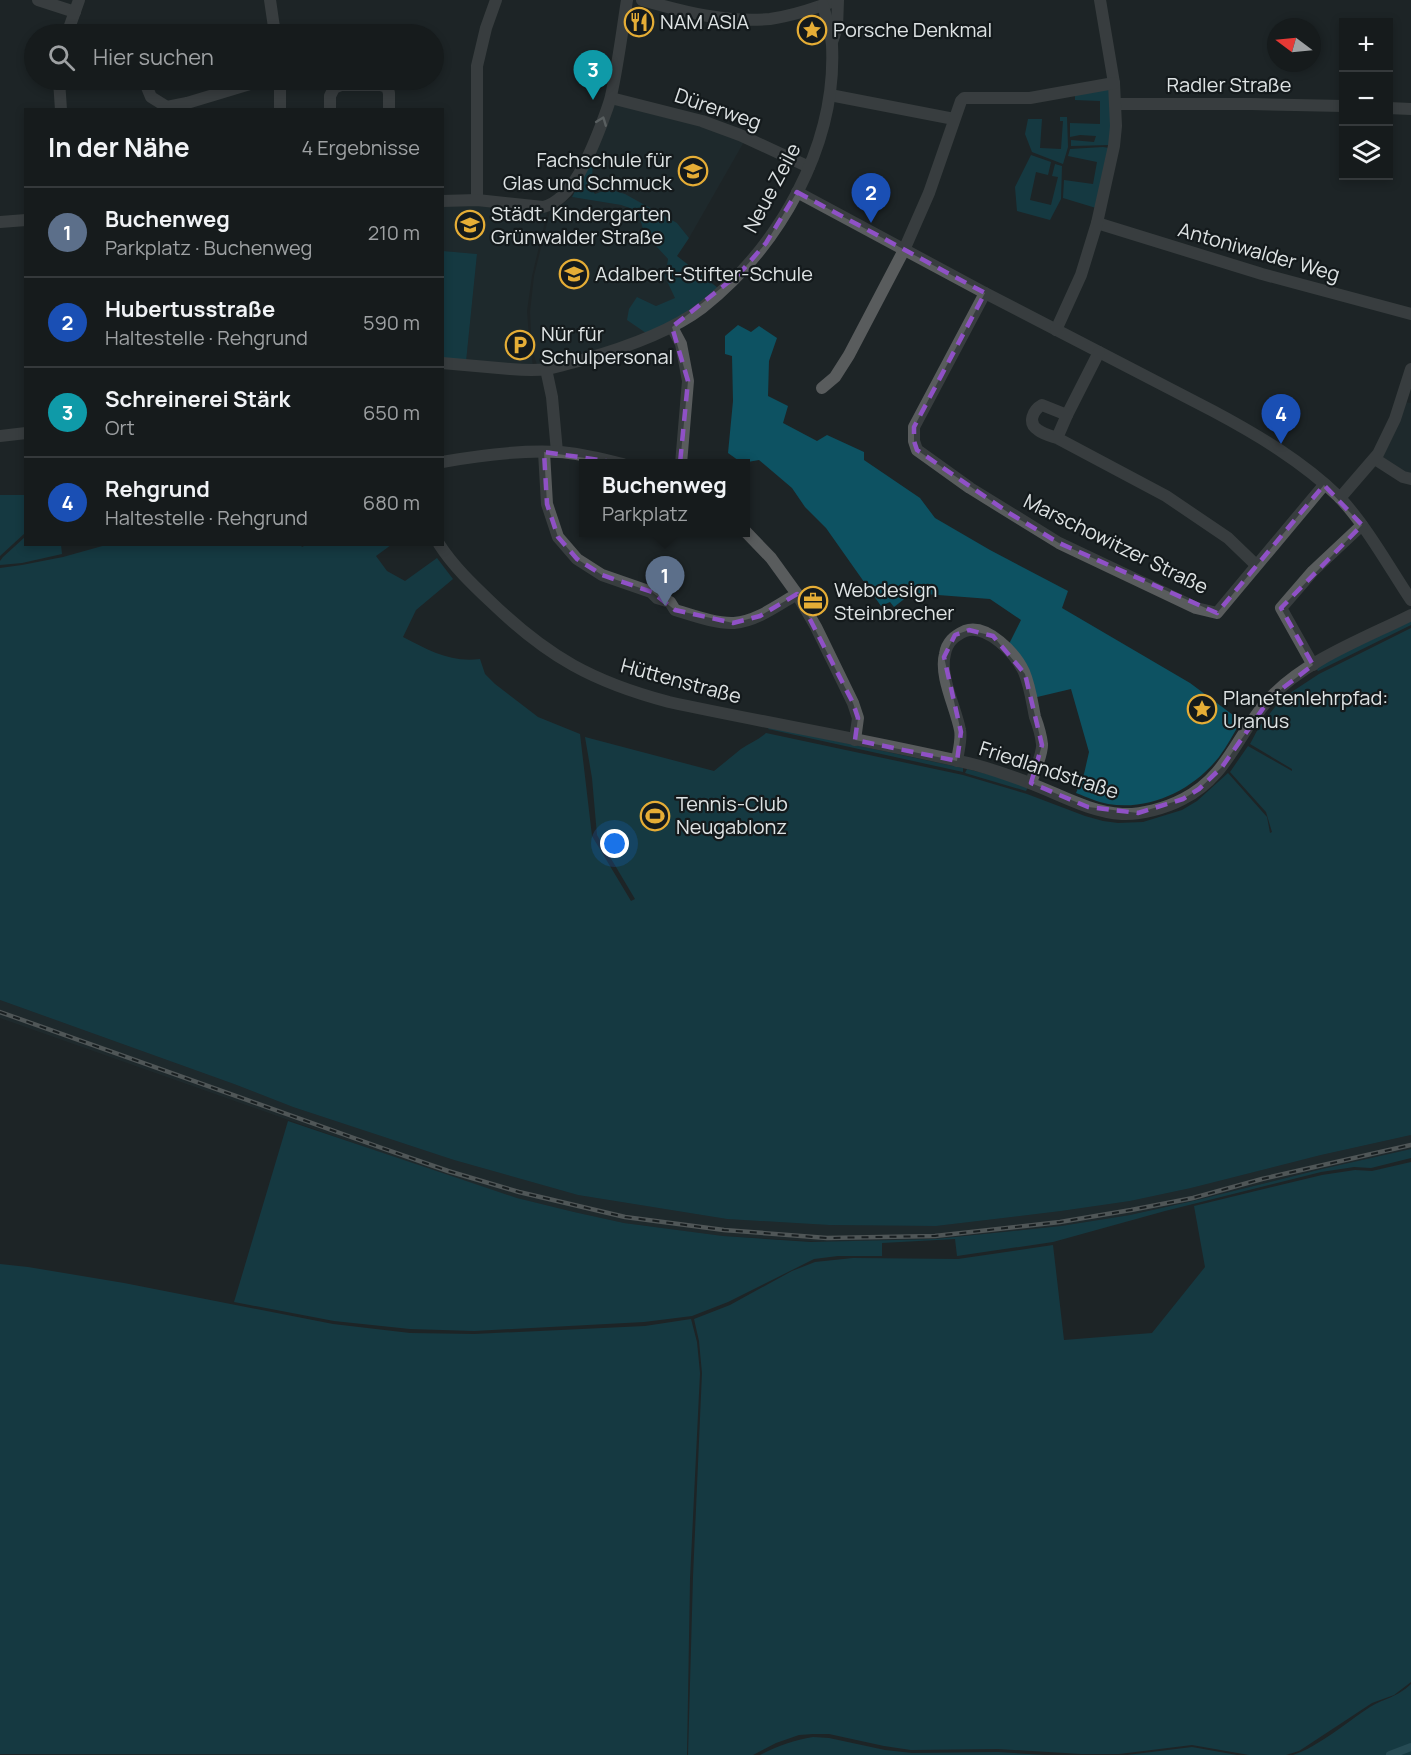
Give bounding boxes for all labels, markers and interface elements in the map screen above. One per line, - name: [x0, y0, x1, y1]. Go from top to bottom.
- restaurant icon: NAM ASIA: [623, 6, 655, 38]
- place label: NAM ASIA: [660, 8, 749, 35]
- place icon: Porsche Denkmal: [796, 14, 828, 46]
- place label: Porsche Denkmal: [833, 16, 992, 43]
- north arrow: [1267, 18, 1321, 72]
- map controls: [1339, 18, 1393, 180]
- button: +: [1339, 18, 1393, 72]
- search box: [24, 24, 444, 90]
- icon: search: [45, 41, 78, 74]
- text: Hier suchen: [93, 42, 214, 72]
- pin: 3: [574, 51, 612, 100]
- street label: Radler Straße: [1166, 71, 1292, 98]
- button: −: [1339, 72, 1393, 126]
- street label: Dürerweg: [671, 81, 765, 136]
- one-way arrow: [595, 116, 607, 127]
- button: layers: [1339, 126, 1393, 180]
- text: In der Nähe: [48, 129, 190, 165]
- text: 4 Ergebnisse: [301, 134, 420, 161]
- street label: Neue Zeile: [737, 138, 806, 237]
- place label: Fachschule für Glas und Schmuck: [503, 146, 673, 196]
- school or university icon: Fachschule für Glas und Schmuck: [677, 155, 709, 187]
- pin: 2: [852, 174, 890, 223]
- place label: Städt. Kindergarten Grünwalder Straße: [491, 200, 671, 250]
- text: Buchenweg: [105, 204, 230, 234]
- school or university icon: Städt. Kindergarten Grünwalder Straße: [454, 209, 486, 241]
- street label: Antoniwalder Weg: [1175, 216, 1343, 287]
- text: 1: [63, 219, 72, 246]
- text: 210 m: [368, 219, 420, 246]
- text: Parkplatz · Buchenweg: [105, 234, 312, 261]
- school or university icon: Adalbert-Stifter-Schule: [558, 258, 590, 290]
- place label: Adalbert-Stifter-Schule: [595, 260, 813, 287]
- text: Hubertusstraße: [105, 294, 275, 324]
- text: 2: [62, 309, 73, 336]
- text: 590 m: [363, 309, 420, 336]
- place label: Nür für Schulpersonal: [541, 320, 673, 370]
- text: Haltestelle · Rehgrund: [105, 324, 308, 351]
- parking icon: Nür für Schulpersonal: [504, 329, 536, 361]
- text: Schreinerei Stärk: [105, 384, 290, 414]
- pin: 4: [1262, 394, 1300, 444]
- text: 3: [62, 399, 73, 426]
- text: 650 m: [363, 399, 420, 426]
- text: Ort: [105, 414, 135, 441]
- popup: [579, 459, 750, 537]
- text: Buchenweg: [602, 470, 727, 500]
- text: Rehgrund: [105, 474, 210, 504]
- street label: Marschowitzer Straße: [1019, 487, 1213, 600]
- text: 4: [61, 489, 74, 516]
- text: 680 m: [363, 489, 420, 516]
- text: Parkplatz: [602, 500, 688, 527]
- text: Haltestelle · Rehgrund: [105, 504, 308, 531]
- pin: 1: [646, 556, 684, 606]
- place label: Webdesign Steinbrecher: [834, 576, 955, 626]
- office icon: Webdesign Steinbrecher: [797, 585, 829, 617]
- street label: Hüttenstraße: [618, 651, 744, 710]
- place label: Planetenlehrpfad: Uranus: [1223, 684, 1388, 734]
- place icon: Planetenlehrpfad: Uranus: [1186, 693, 1218, 725]
- street label: Friedlandstraße: [976, 734, 1122, 805]
- place label: Tennis-Club Neugablonz: [676, 790, 788, 840]
- sports icon: Tennis-Club Neugablonz: [639, 800, 671, 832]
- your location: [600, 829, 629, 858]

